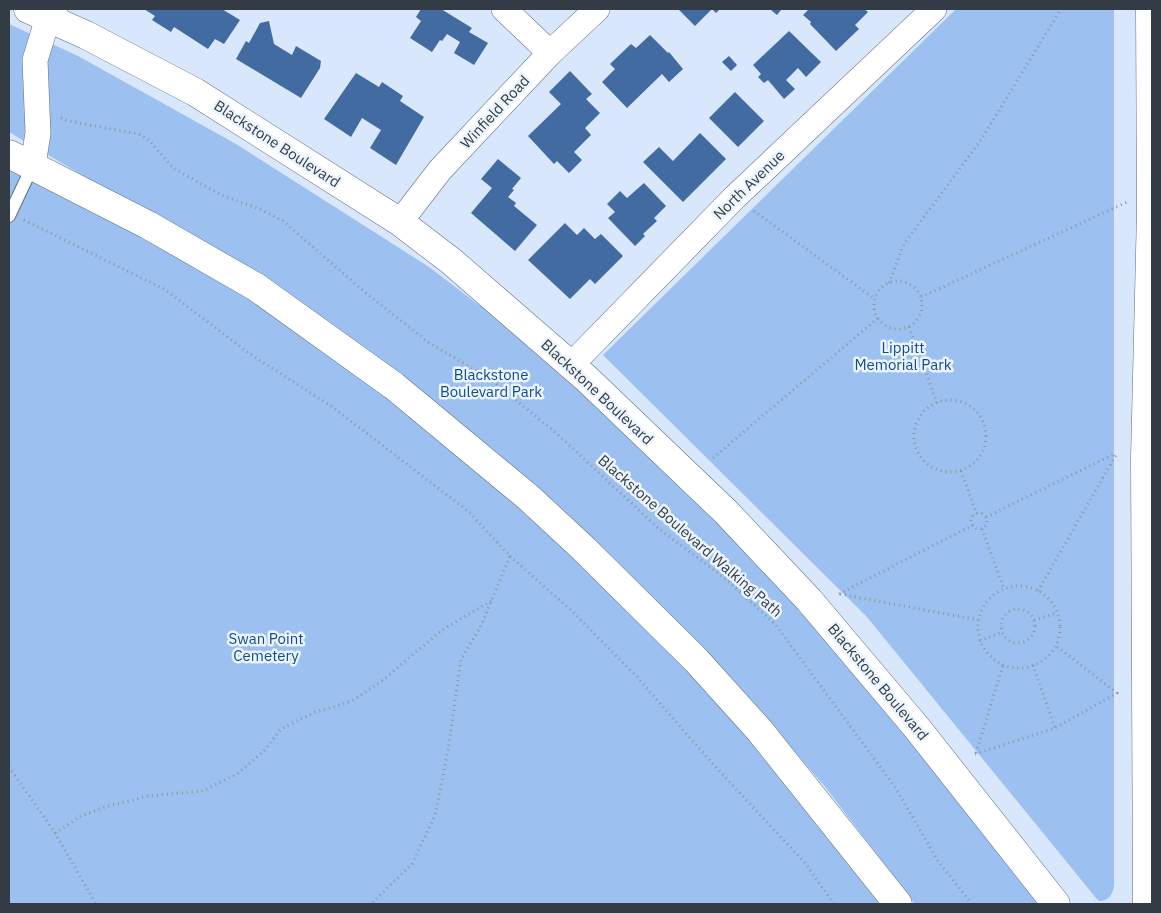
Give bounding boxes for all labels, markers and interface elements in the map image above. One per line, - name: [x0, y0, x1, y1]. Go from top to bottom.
- street label: Winfield Road: [456, 71, 533, 152]
- street label: Blackstone Boulevard: [211, 96, 344, 191]
- street label: North Avenue: [709, 146, 788, 223]
- street label: Blackstone Boulevard: [537, 335, 657, 449]
- park label: Lippitt Memorial Park: [854, 338, 952, 374]
- park label: Blackstone Boulevard Park: [440, 365, 542, 401]
- street label: Blackstone Boulevard Walking Path: [594, 450, 786, 621]
- street label: Blackstone Boulevard: [824, 619, 933, 744]
- park label: Swan Point Cemetery: [229, 629, 303, 665]

